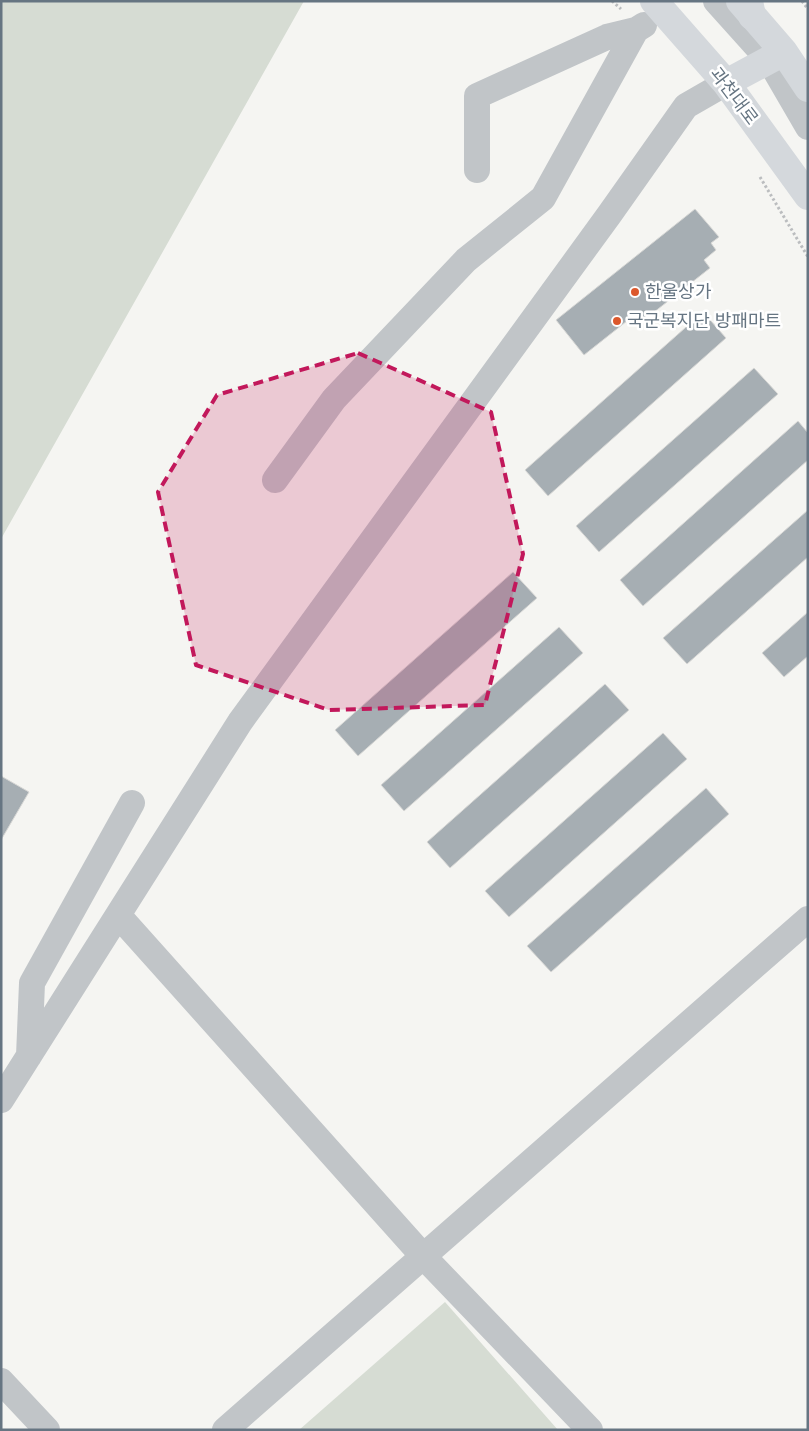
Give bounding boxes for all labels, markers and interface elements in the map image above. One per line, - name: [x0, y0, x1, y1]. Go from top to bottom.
- street label: 과천대로: [706, 64, 762, 128]
- place label: 한울상가: [645, 282, 712, 302]
- marker: 한울상가: [629, 286, 641, 298]
- place label: 국군복지단 방패마트: [627, 311, 781, 331]
- marker: 국군복지단 방패마트: [611, 315, 623, 327]

